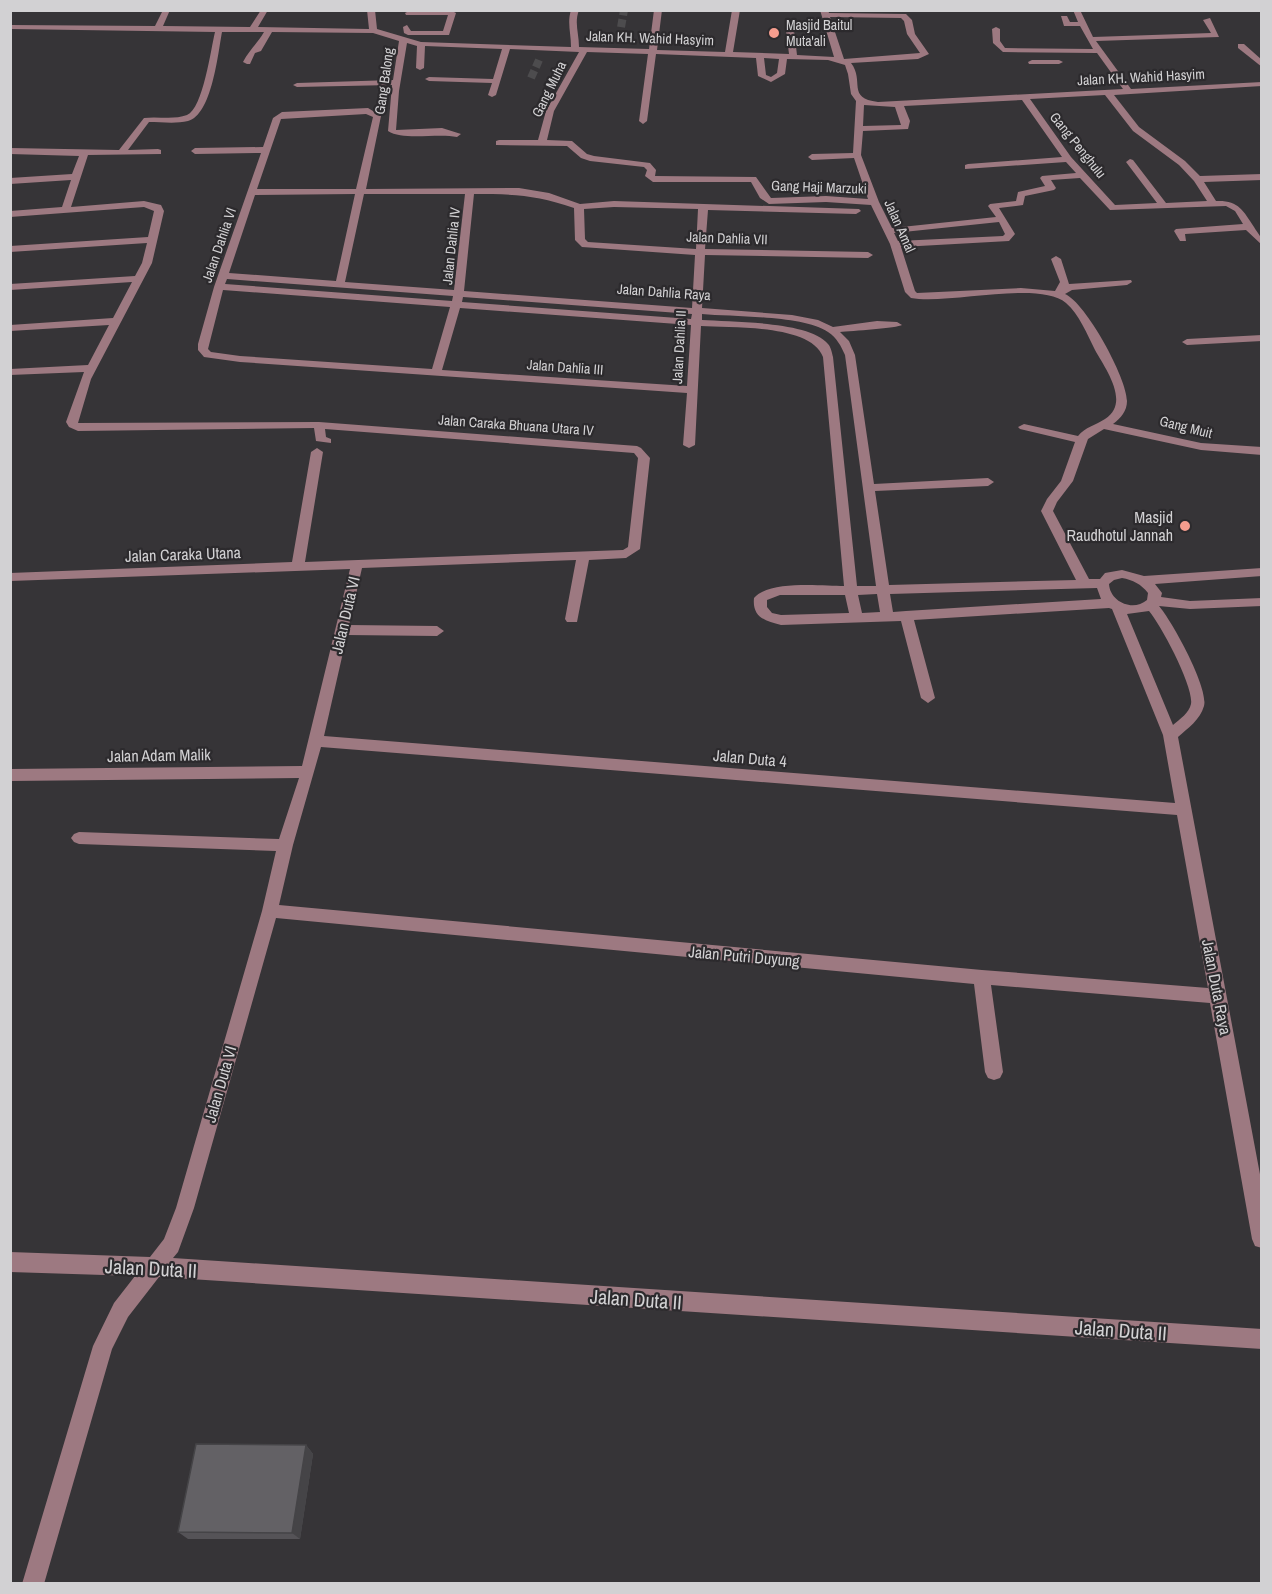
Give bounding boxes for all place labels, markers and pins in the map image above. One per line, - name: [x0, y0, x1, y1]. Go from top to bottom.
- place label: Masjid Baitul Muta'ali: [786, 16, 852, 50]
- marker: Masjid Baitul Muta'ali: [767, 26, 781, 40]
- place label: Masjid Raudhotul Jannah: [1067, 506, 1173, 546]
- marker: Masjid Raudhotul Jannah: [1178, 519, 1192, 533]

